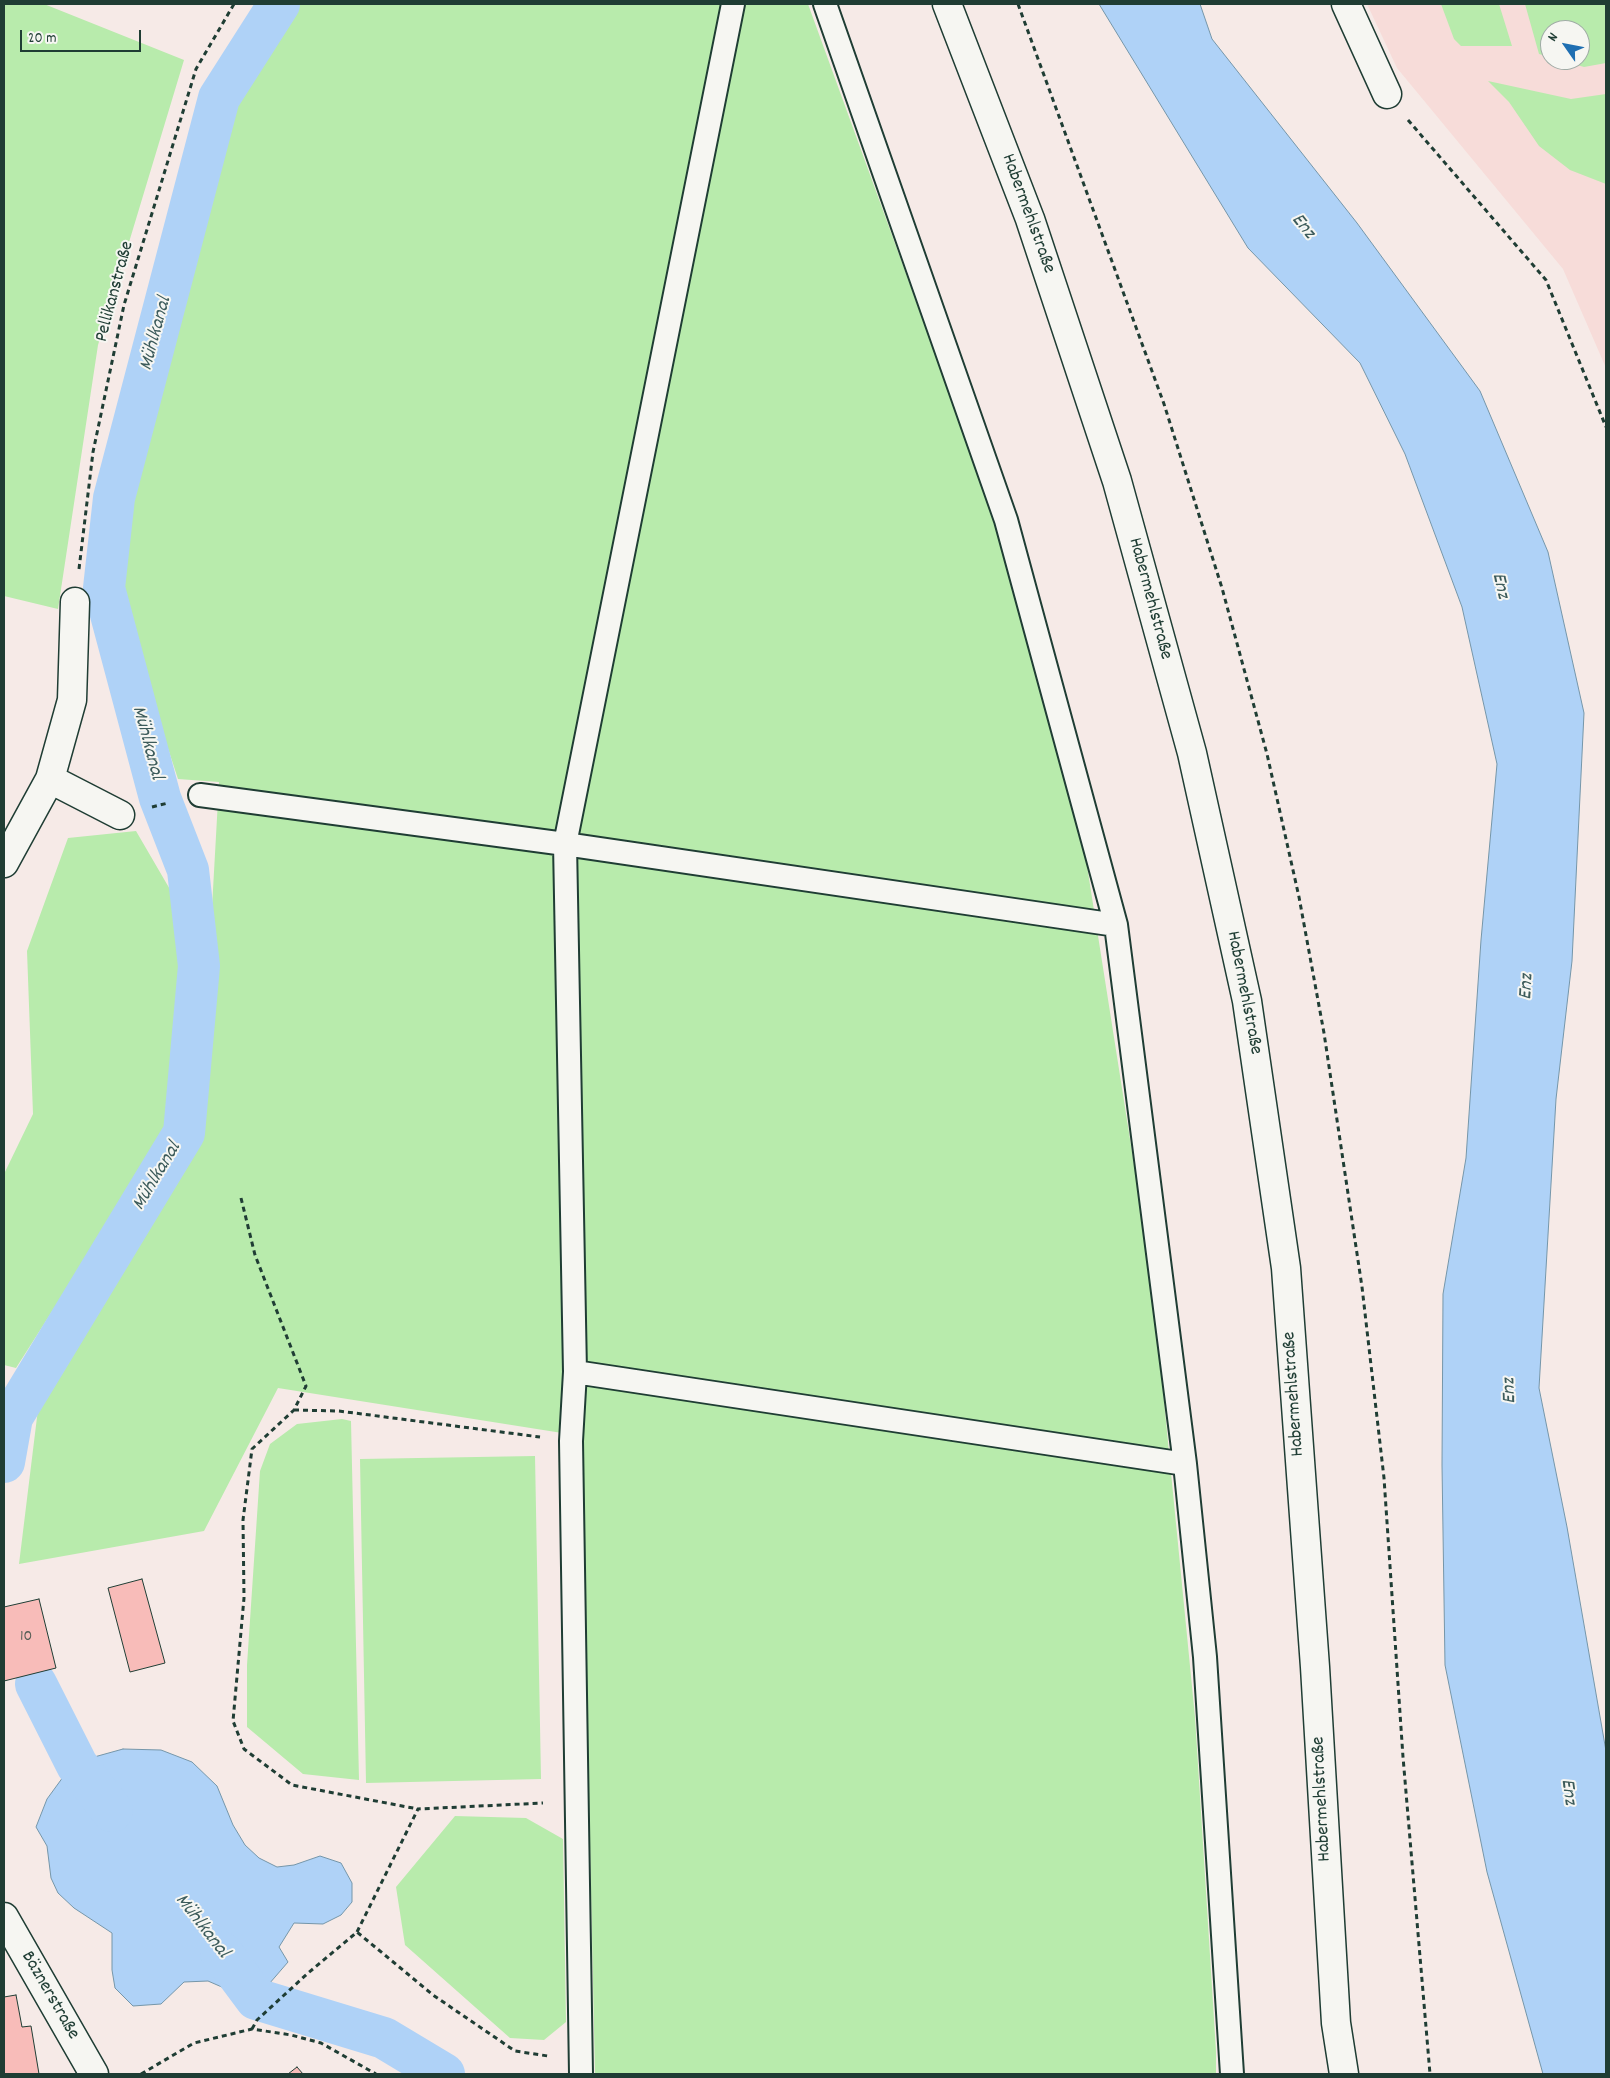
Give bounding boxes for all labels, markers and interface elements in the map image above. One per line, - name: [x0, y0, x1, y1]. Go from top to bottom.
- scale bar: [22, 20, 144, 52]
- north arrow: [1540, 20, 1590, 70]
- text: 20 m: [28, 28, 56, 50]
- text: N: [1543, 29, 1564, 46]
- street label: Habermehlstraße: [995, 151, 1059, 277]
- water label: Enz: [1285, 209, 1319, 245]
- street label: Pellikanstraße: [92, 239, 140, 345]
- water label: Mühlkanal: [136, 295, 178, 373]
- street label: Habermehlstraße: [1122, 536, 1176, 662]
- water label: Enz: [1484, 571, 1514, 601]
- water label: Mühlkanal: [125, 704, 167, 782]
- street label: Habermehlstraße: [1220, 929, 1266, 1057]
- water label: Enz: [1515, 973, 1541, 1001]
- water label: Mühlkanal: [128, 1139, 188, 1215]
- street label: Habermehlstraße: [1279, 1331, 1311, 1457]
- water label: Enz: [1499, 1378, 1523, 1404]
- house number: 10: [20, 1628, 32, 1648]
- street label: Habermehlstraße: [1308, 1736, 1338, 1862]
- water label: Enz: [1553, 1777, 1581, 1807]
- water label: Mühlkanal: [168, 1890, 234, 1964]
- street label: Bäznerstraße: [15, 1948, 83, 2044]

